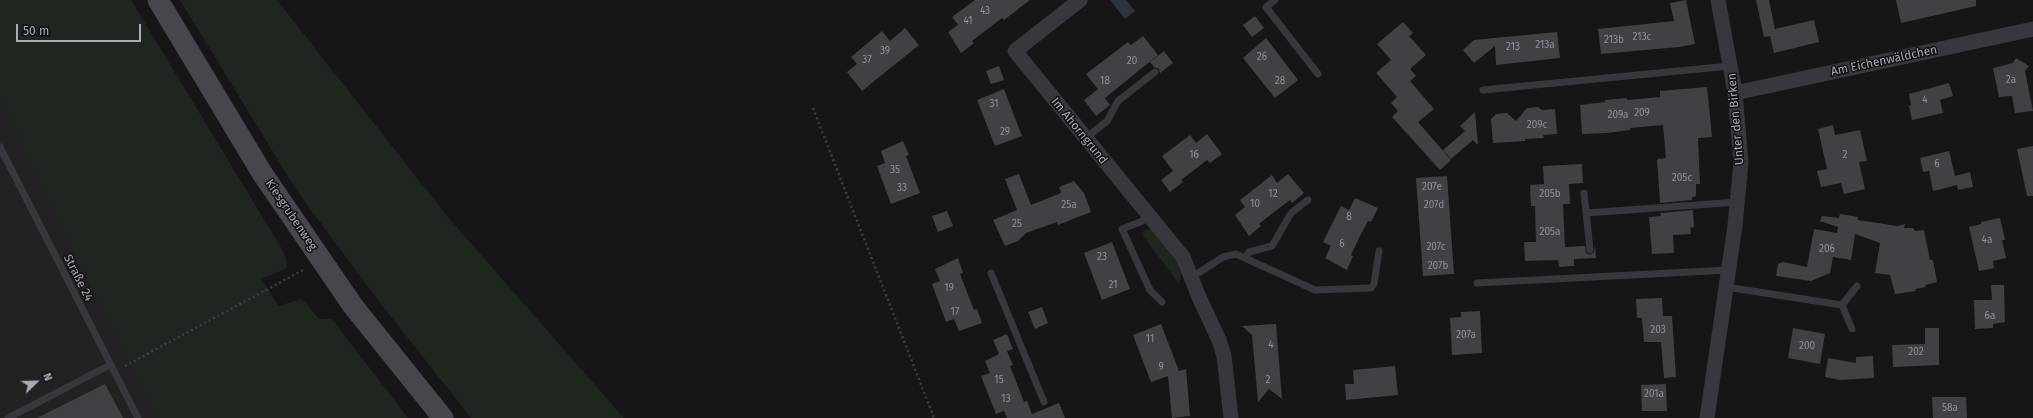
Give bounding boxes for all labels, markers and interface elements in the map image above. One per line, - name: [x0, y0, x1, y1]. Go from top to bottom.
- house number: 43: [980, 5, 990, 17]
- house number: 41: [963, 15, 973, 27]
- scale bar: [18, 16, 143, 42]
- text: 50 m: [23, 24, 49, 38]
- house number: 213c: [1633, 31, 1651, 43]
- house number: 213b: [1604, 34, 1624, 46]
- house number: 213a: [1535, 39, 1555, 51]
- house number: 213: [1506, 41, 1520, 53]
- street label: Am Eichenwäldchen: [1830, 43, 1938, 79]
- house number: 39: [880, 45, 890, 57]
- house number: 26: [1257, 51, 1267, 63]
- house number: 37: [862, 54, 872, 66]
- house number: 20: [1127, 55, 1137, 67]
- street label: Unter den Birken: [1725, 72, 1747, 166]
- house number: 2a: [2006, 74, 2016, 86]
- house number: 18: [1100, 75, 1110, 87]
- house number: 28: [1275, 75, 1285, 87]
- house number: 4: [1922, 94, 1928, 106]
- street label: Im Ahorngrund: [1048, 95, 1110, 167]
- house number: 31: [989, 98, 999, 110]
- house number: 209: [1634, 107, 1650, 119]
- house number: 209a: [1607, 109, 1629, 121]
- house number: 209c: [1527, 119, 1547, 131]
- house number: 29: [1000, 126, 1010, 138]
- house number: 16: [1189, 149, 1199, 161]
- house number: 2: [1843, 149, 1847, 161]
- house number: 6: [1934, 158, 1940, 170]
- house number: 35: [890, 164, 900, 176]
- house number: 205c: [1672, 172, 1692, 184]
- street label: Kiesgrubenweg: [262, 177, 320, 253]
- house number: 207e: [1422, 181, 1442, 193]
- house number: 33: [897, 182, 907, 194]
- house number: 12: [1268, 188, 1278, 200]
- house number: 205b: [1539, 188, 1561, 200]
- house number: 10: [1250, 198, 1260, 210]
- house number: 25a: [1061, 199, 1077, 211]
- house number: 207d: [1424, 199, 1444, 211]
- house number: 8: [1346, 211, 1352, 223]
- house number: 25: [1012, 218, 1022, 230]
- house number: 205a: [1540, 226, 1560, 238]
- house number: 4a: [1982, 234, 1992, 246]
- house number: 6: [1339, 238, 1345, 250]
- house number: 207c: [1426, 241, 1446, 253]
- house number: 206: [1819, 243, 1835, 255]
- house number: 23: [1097, 251, 1107, 263]
- street label: Straße 24: [60, 252, 96, 304]
- house number: 207b: [1428, 260, 1448, 272]
- house number: 21: [1108, 279, 1118, 291]
- house number: 19: [944, 282, 954, 294]
- house number: 17: [951, 306, 959, 318]
- house number: 6a: [1985, 310, 1995, 322]
- house number: 203: [1650, 324, 1666, 336]
- house number: 207a: [1456, 329, 1476, 341]
- house number: 11: [1146, 333, 1154, 345]
- house number: 4: [1268, 339, 1274, 351]
- house number: 200: [1799, 340, 1815, 352]
- house number: 202: [1908, 346, 1924, 358]
- house number: 9: [1158, 361, 1164, 373]
- north arrow: [16, 362, 56, 402]
- text: N: [40, 371, 55, 383]
- house number: 15: [994, 374, 1004, 386]
- house number: 2: [1266, 374, 1270, 386]
- house number: 201a: [1644, 388, 1664, 400]
- house number: 13: [1001, 393, 1011, 405]
- house number: 58a: [1942, 402, 1958, 414]

